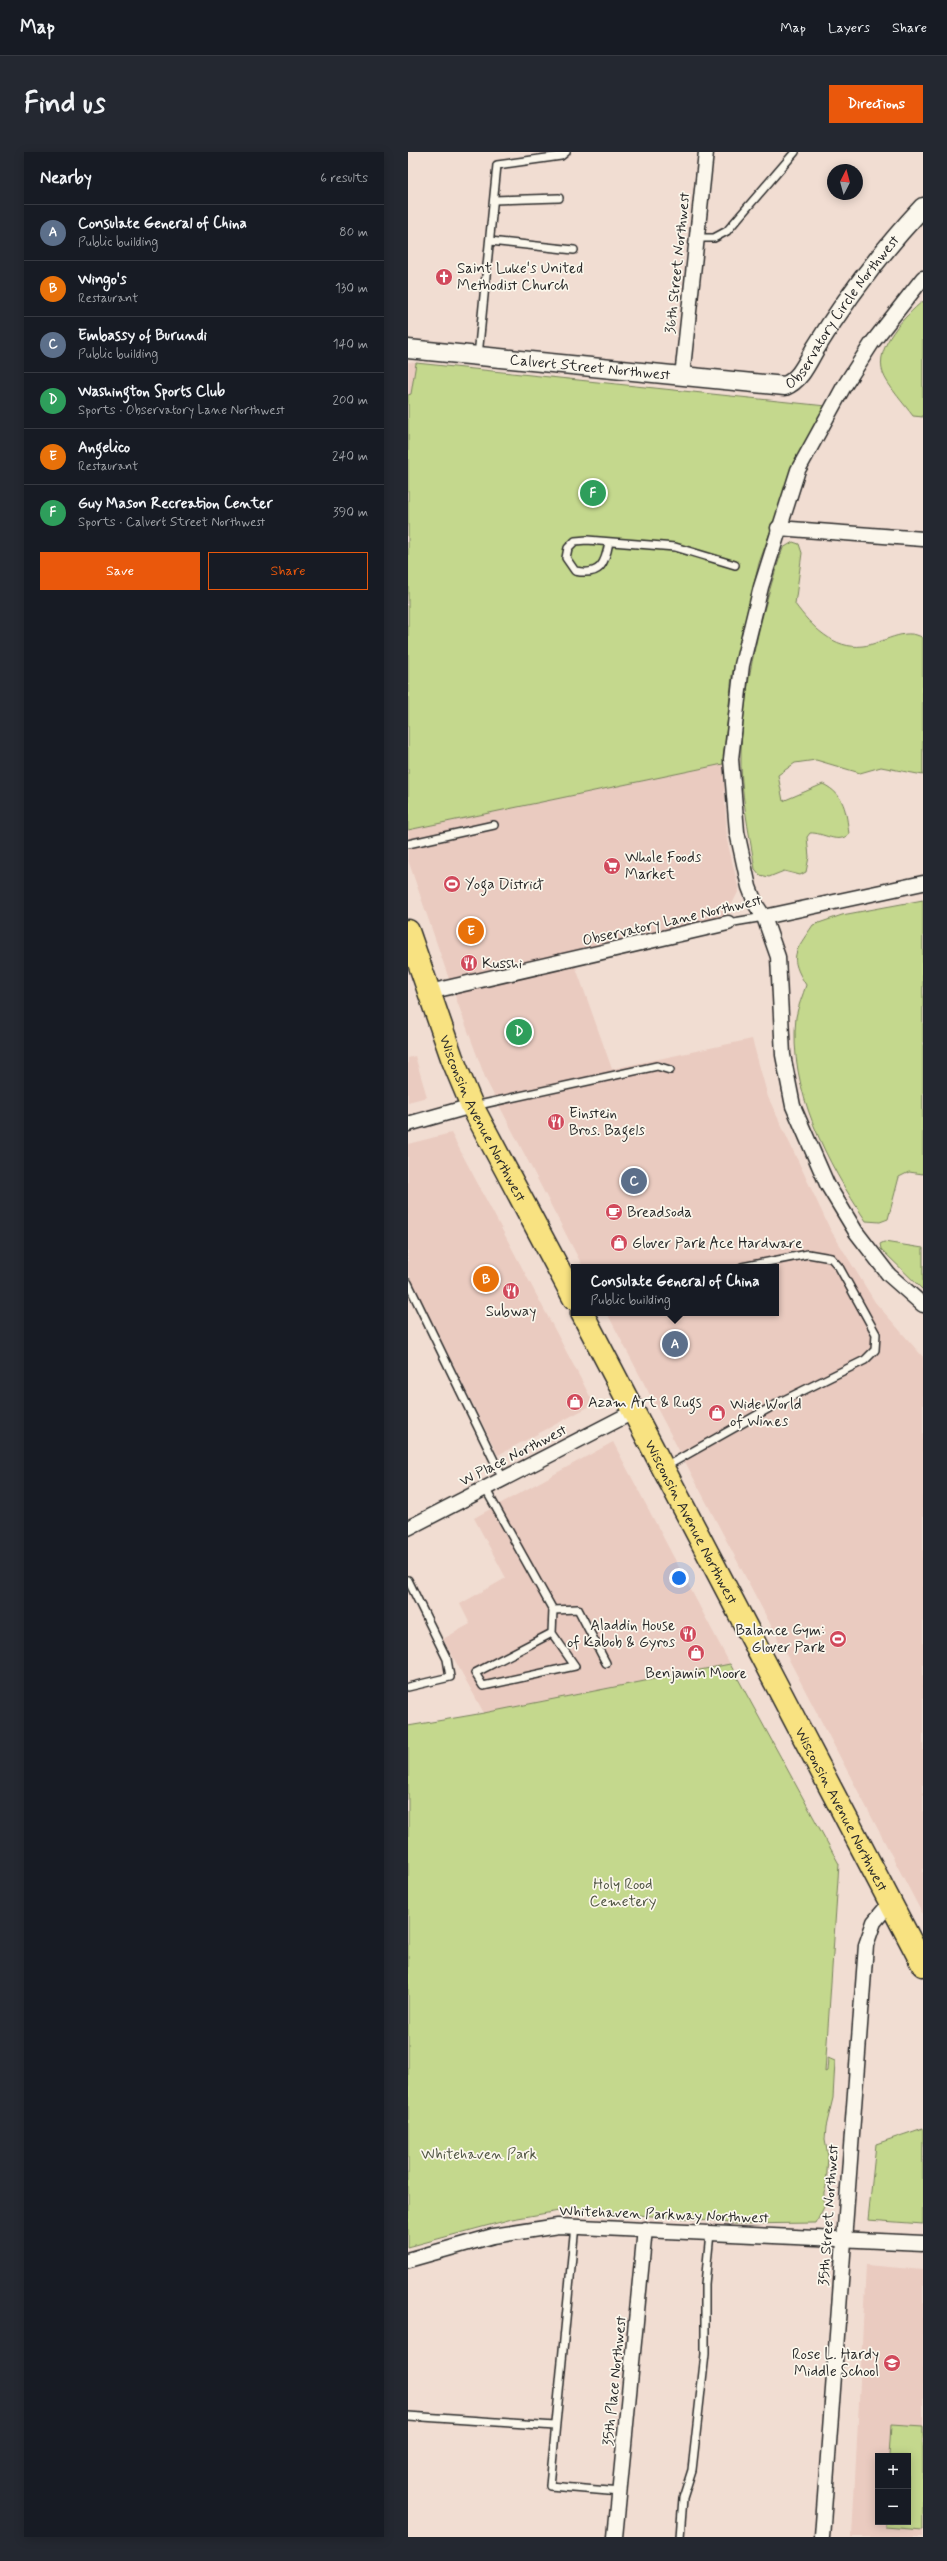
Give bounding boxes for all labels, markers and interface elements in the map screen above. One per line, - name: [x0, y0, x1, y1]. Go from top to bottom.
- text: Map: [20, 15, 55, 40]
- text: Map: [780, 19, 806, 37]
- text: Layers: [828, 19, 870, 37]
- text: Share: [892, 19, 927, 37]
- button: Directions: [829, 85, 923, 123]
- text: Find us: [24, 86, 105, 123]
- north arrow: [827, 164, 863, 200]
- text: Nearby: [40, 167, 92, 189]
- text: 6 results: [320, 170, 368, 187]
- street label: 36th Street Northwest: [661, 191, 695, 335]
- text: Consulate General of China: [78, 214, 247, 234]
- text: A: [49, 224, 57, 241]
- text: 80 m: [339, 224, 368, 241]
- street label: Observatory Circle Northwest: [782, 231, 905, 395]
- text: Public building: [78, 234, 158, 251]
- place label: Saint Luke's United Methodist Church: [457, 259, 583, 296]
- church icon: Saint Luke's United Methodist Church: [434, 267, 454, 287]
- text: Wingo's: [78, 270, 127, 290]
- text: B: [49, 280, 57, 297]
- text: 130 m: [335, 280, 368, 297]
- text: Restaurant: [78, 290, 138, 307]
- text: Embassy of Burundi: [78, 326, 207, 346]
- text: C: [48, 336, 58, 353]
- text: 140 m: [333, 336, 368, 353]
- text: Public building: [78, 346, 158, 363]
- street label: Calvert Street Northwest: [509, 350, 672, 386]
- text: Washington Sports Club: [78, 382, 225, 402]
- text: D: [49, 392, 57, 409]
- text: 200 m: [333, 392, 368, 409]
- text: Sports · Observatory Lane Northwest: [78, 402, 285, 419]
- text: Angelico: [78, 438, 130, 458]
- text: E: [49, 448, 57, 465]
- text: 240 m: [332, 448, 368, 465]
- text: Restaurant: [78, 458, 138, 475]
- pin: F: [580, 478, 606, 508]
- text: Guy Mason Recreation Center: [78, 494, 273, 514]
- text: F: [50, 504, 56, 521]
- text: 390 m: [333, 504, 368, 521]
- text: Sports · Calvert Street Northwest: [78, 514, 265, 531]
- button: Save: [40, 552, 200, 590]
- button: Share: [208, 552, 368, 590]
- place label: Whole Foods Market: [625, 848, 702, 885]
- supermarket icon: Whole Foods Market: [602, 856, 622, 876]
- sports icon: Yoga District: [442, 874, 462, 894]
- place label: Yoga District: [465, 875, 544, 896]
- street label: Observatory Lane Northwest: [581, 890, 764, 951]
- pin: E: [458, 916, 484, 946]
- restaurant icon: Kusshi: [459, 953, 479, 973]
- place label: Kusshi: [482, 954, 522, 974]
- pin: D: [506, 1017, 532, 1047]
- street label: Wisconsin Avenue Northwest: [434, 1032, 531, 1206]
- place label: Einstein Bros. Bagels: [569, 1104, 645, 1142]
- restaurant icon: Einstein Bros. Bagels: [546, 1112, 566, 1132]
- pin: C: [621, 1166, 647, 1196]
- cafe icon: Breadsoda: [604, 1202, 624, 1222]
- place label: Breadsoda: [627, 1203, 692, 1223]
- shop icon: Glover Park Ace Hardware: [609, 1233, 629, 1253]
- place label: Glover Park Ace Hardware: [632, 1234, 802, 1254]
- pin: B: [473, 1264, 499, 1294]
- popup: [571, 1264, 779, 1316]
- text: Consulate General of China: [591, 1272, 759, 1292]
- restaurant icon: Subway: [501, 1281, 521, 1301]
- text: Public building: [591, 1292, 671, 1309]
- place label: Subway: [486, 1302, 536, 1322]
- pin: A: [662, 1329, 688, 1359]
- shop icon: Azam Art & Rugs: [565, 1392, 585, 1412]
- place label: Azam Art & Rugs: [588, 1393, 702, 1414]
- place label: Wide World of Wines: [730, 1395, 802, 1432]
- shop icon: Wide World of Wines: [707, 1403, 727, 1423]
- street label: W Place Northwest: [456, 1420, 571, 1492]
- street label: Wisconsin Avenue Northwest: [639, 1437, 742, 1609]
- your location: [669, 1568, 689, 1588]
- place label: Aladdin House of Kabob & Gyros: [567, 1616, 675, 1653]
- place label: Balance Gym: Glover Park: [736, 1621, 825, 1658]
- restaurant icon: Aladdin House of Kabob & Gyros: [678, 1624, 698, 1644]
- sports icon: Balance Gym: Glover Park: [828, 1629, 848, 1649]
- shop icon: Benjamin Moore: [686, 1643, 706, 1663]
- place label: Benjamin Moore: [645, 1664, 747, 1684]
- street label: Wisconsin Avenue Northwest: [789, 1724, 892, 1896]
- park label: Holy Rood Cemetery: [590, 1875, 657, 1912]
- street label: 35th Street Northwest: [814, 2143, 844, 2287]
- park label: Whitehaven Park: [421, 2145, 537, 2165]
- street label: Whitehaven Parkway Northwest: [559, 2201, 770, 2229]
- street label: 35th Place Northwest: [598, 2314, 632, 2447]
- place label: Rose L. Hardy Middle School: [792, 2345, 879, 2382]
- school or university icon: Rose L. Hardy Middle School: [882, 2353, 902, 2373]
- map controls: [875, 2453, 911, 2525]
- button: +: [875, 2453, 911, 2489]
- button: −: [875, 2489, 911, 2525]

